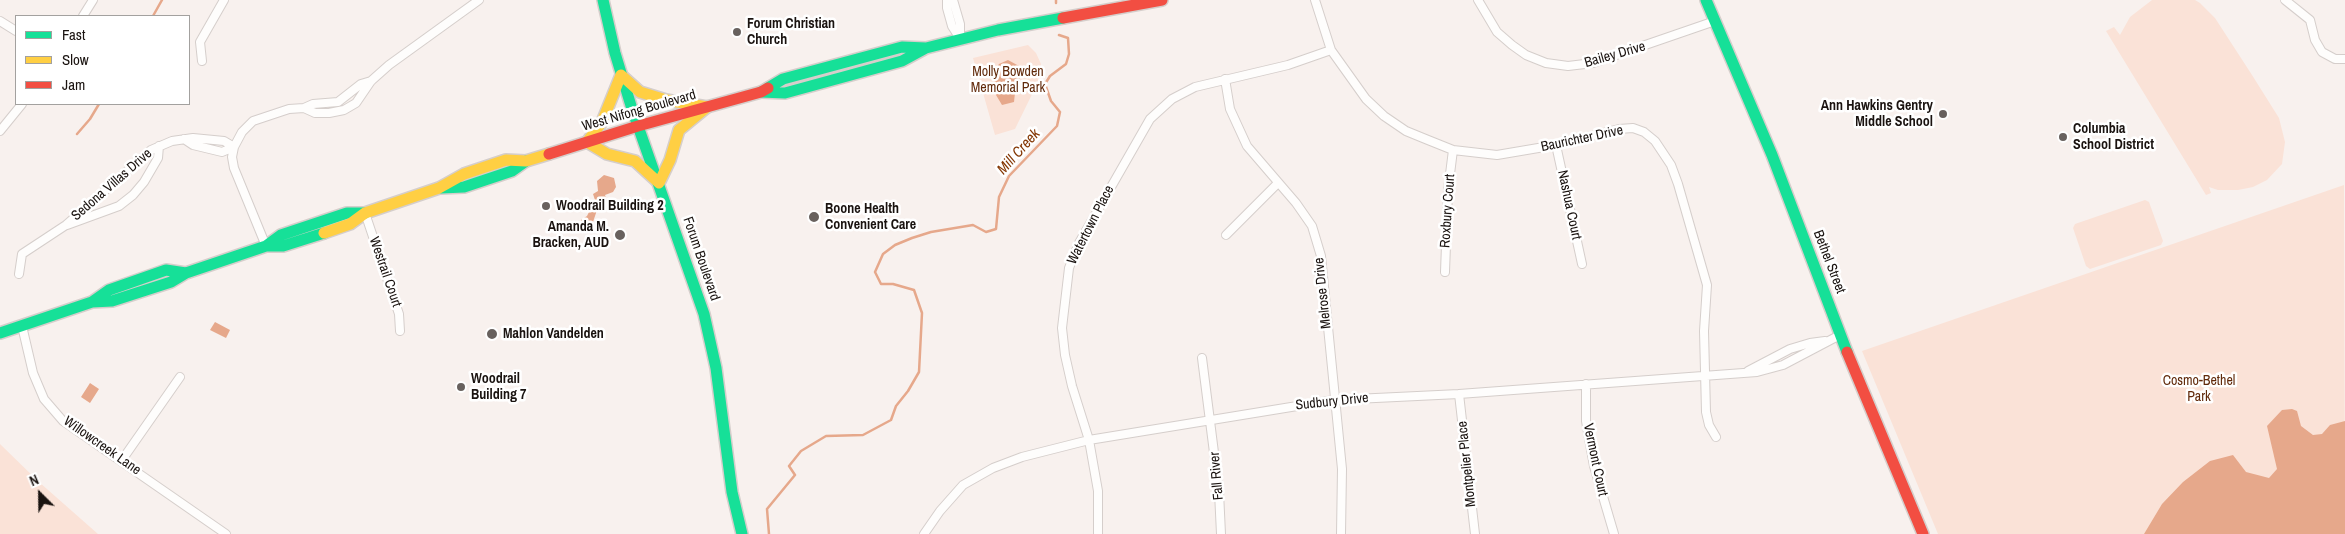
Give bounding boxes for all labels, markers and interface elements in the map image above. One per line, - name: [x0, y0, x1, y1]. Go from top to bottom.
- legend: [15, 15, 190, 105]
- place label: Forum Christian Church: [747, 16, 835, 48]
- text: Fast: [62, 24, 85, 45]
- marker: Forum Christian Church: [731, 26, 743, 38]
- street label: Bailey Drive: [1583, 38, 1647, 72]
- text: Slow: [62, 49, 89, 70]
- park label: Molly Bowden Memorial Park: [971, 64, 1045, 96]
- text: Jam: [62, 74, 85, 95]
- street label: West Nifong Boulevard: [580, 87, 698, 135]
- place label: Ann Hawkins Gentry Middle School: [1821, 98, 1933, 130]
- marker: Ann Hawkins Gentry Middle School: [1937, 108, 1949, 120]
- place label: Columbia School District: [2073, 121, 2154, 154]
- street label: Baurichter Drive: [1539, 122, 1625, 156]
- water label: Mill Creek: [994, 125, 1044, 179]
- marker: Columbia School District: [2057, 131, 2069, 143]
- street label: Sedona Villas Drive: [68, 145, 156, 225]
- street label: Nashua Court: [1553, 169, 1585, 241]
- street label: Roxbury Court: [1437, 174, 1459, 248]
- street label: Watertown Place: [1064, 183, 1118, 267]
- place label: Woodrail Building 2: [556, 198, 664, 214]
- marker: Woodrail Building 2: [540, 200, 552, 212]
- place label: Boone Health Convenient Care: [825, 201, 916, 233]
- marker: Boone Health Convenient Care: [807, 210, 821, 224]
- street label: Forum Boulevard: [679, 215, 723, 303]
- place label: Amanda M. Bracken, AUD: [532, 219, 609, 252]
- marker: Amanda M. Bracken, AUD: [613, 228, 627, 242]
- street label: Bethel Street: [1809, 228, 1849, 296]
- street label: Westrail Court: [365, 235, 405, 309]
- street label: Melrose Drive: [1311, 257, 1335, 329]
- place label: Mahlon Vandelden: [503, 326, 604, 342]
- marker: Mahlon Vandelden: [485, 327, 499, 341]
- place label: Woodrail Building 7: [471, 371, 526, 404]
- park label: Cosmo-Bethel Park: [2163, 373, 2235, 406]
- marker: Woodrail Building 7: [455, 381, 467, 393]
- street label: Sudbury Drive: [1295, 390, 1369, 414]
- street label: Willowcreek Lane: [60, 413, 144, 479]
- street label: Montpelier Place: [1454, 420, 1480, 508]
- street label: Vermont Court: [1579, 422, 1611, 498]
- street label: Fall River: [1207, 451, 1227, 501]
- north arrow: [15, 469, 65, 519]
- text: N: [27, 470, 41, 490]

